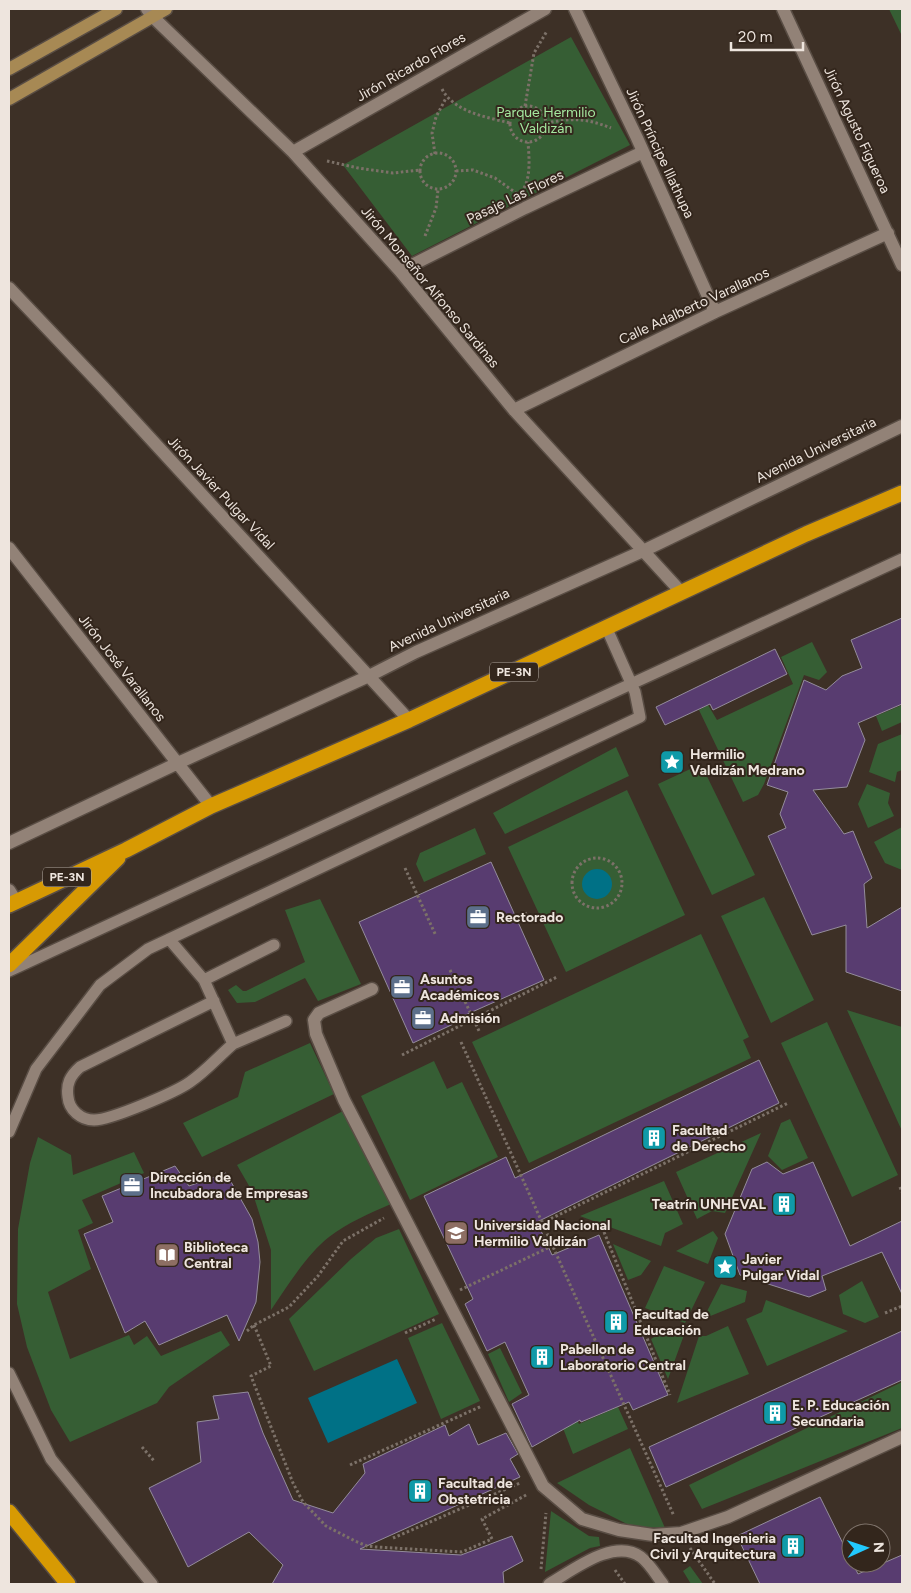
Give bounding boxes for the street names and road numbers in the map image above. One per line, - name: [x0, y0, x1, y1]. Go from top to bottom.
- street label: Jirón Ricardo Flores: [353, 29, 469, 105]
- street label: Jirón Agusto Figueroa: [820, 64, 894, 196]
- street label: Jirón Príncipe Illathupa: [622, 85, 698, 221]
- street label: Pasaje Las Flores: [464, 166, 566, 228]
- street label: Jirón Monseñor Alfonso Sardinas: [357, 203, 503, 371]
- street label: Calle Adalberto Varallanos: [616, 264, 772, 348]
- street label: Avenida Universitaria: [753, 413, 879, 487]
- street label: Jirón Javier Pulgar Vidal: [164, 433, 278, 553]
- street label: Avenida Universitaria: [386, 584, 512, 656]
- street label: Jirón José Varallanos: [75, 611, 169, 725]
- road number: PE-3N: [490, 662, 538, 682]
- road number: PE-3N: [43, 868, 91, 886]

